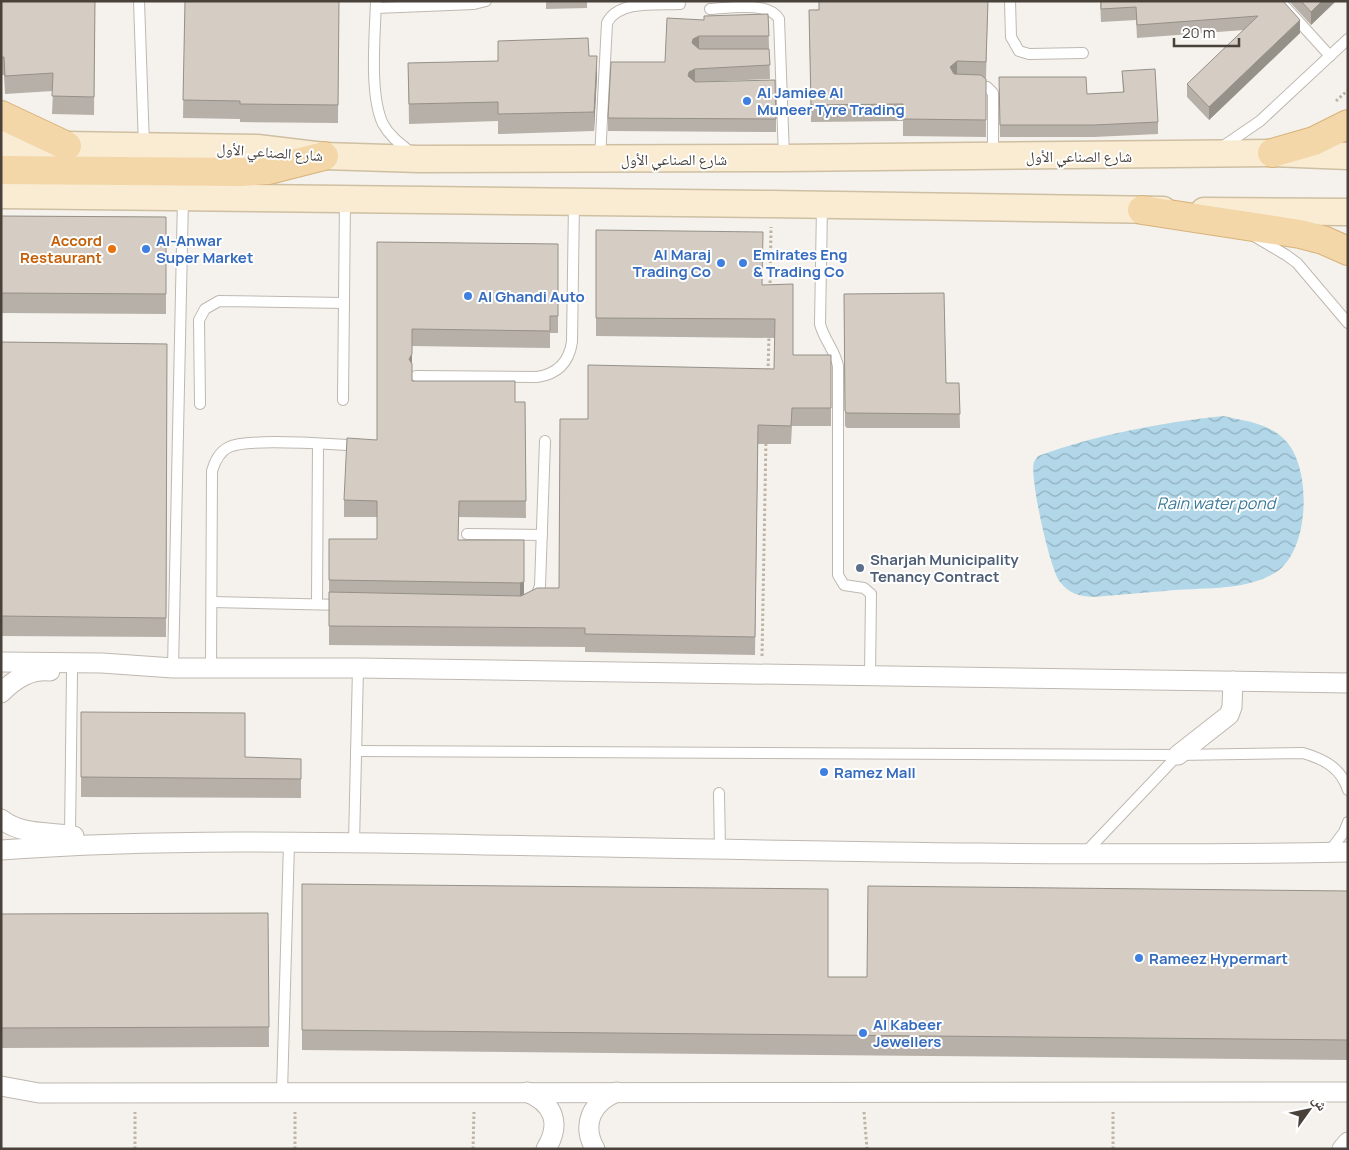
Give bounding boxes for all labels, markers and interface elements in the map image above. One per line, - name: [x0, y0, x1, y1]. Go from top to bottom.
- scale bar: [1174, 15, 1239, 47]
- text: 20 m: [1182, 22, 1215, 43]
- place label: Al Jamiee Al Muneer Tyre Trading: [757, 82, 905, 120]
- marker: Al Jamiee Al Muneer Tyre Trading: [741, 95, 753, 107]
- street label: شارع الصناعي الأول: [216, 138, 324, 168]
- street label: شارع الصناعي الأول: [1026, 146, 1132, 168]
- street label: شارع الصناعي الأول: [621, 149, 727, 171]
- place label: Accord Restaurant: [20, 230, 102, 268]
- place label: Al-Anwar Super Market: [156, 230, 253, 268]
- marker: Accord Restaurant: [106, 243, 118, 255]
- marker: Al-Anwar Super Market: [140, 243, 152, 255]
- place label: Al Maraj Trading Co: [633, 244, 711, 282]
- place label: Emirates Eng & Trading Co: [753, 244, 848, 282]
- marker: Al Maraj Trading Co: [715, 257, 727, 269]
- marker: Emirates Eng & Trading Co: [737, 257, 749, 269]
- place label: Al Ghandi Auto: [478, 286, 585, 307]
- marker: Al Ghandi Auto: [462, 290, 474, 302]
- water label: Rain water pond: [1157, 492, 1278, 514]
- place label: Sharjah Municipality Tenancy Contract: [870, 549, 1019, 587]
- marker: Sharjah Municipality Tenancy Contract: [854, 562, 866, 574]
- place label: Ramez Mall: [834, 762, 916, 783]
- marker: Ramez Mall: [818, 766, 830, 778]
- place label: Rameez Hypermart: [1149, 948, 1288, 969]
- marker: Rameez Hypermart: [1133, 952, 1145, 964]
- place label: Al Kabeer Jewellers: [873, 1014, 942, 1052]
- marker: Al Kabeer Jewellers: [857, 1027, 869, 1039]
- north arrow: [1284, 1085, 1334, 1135]
- text: ش: [1308, 1091, 1332, 1114]

